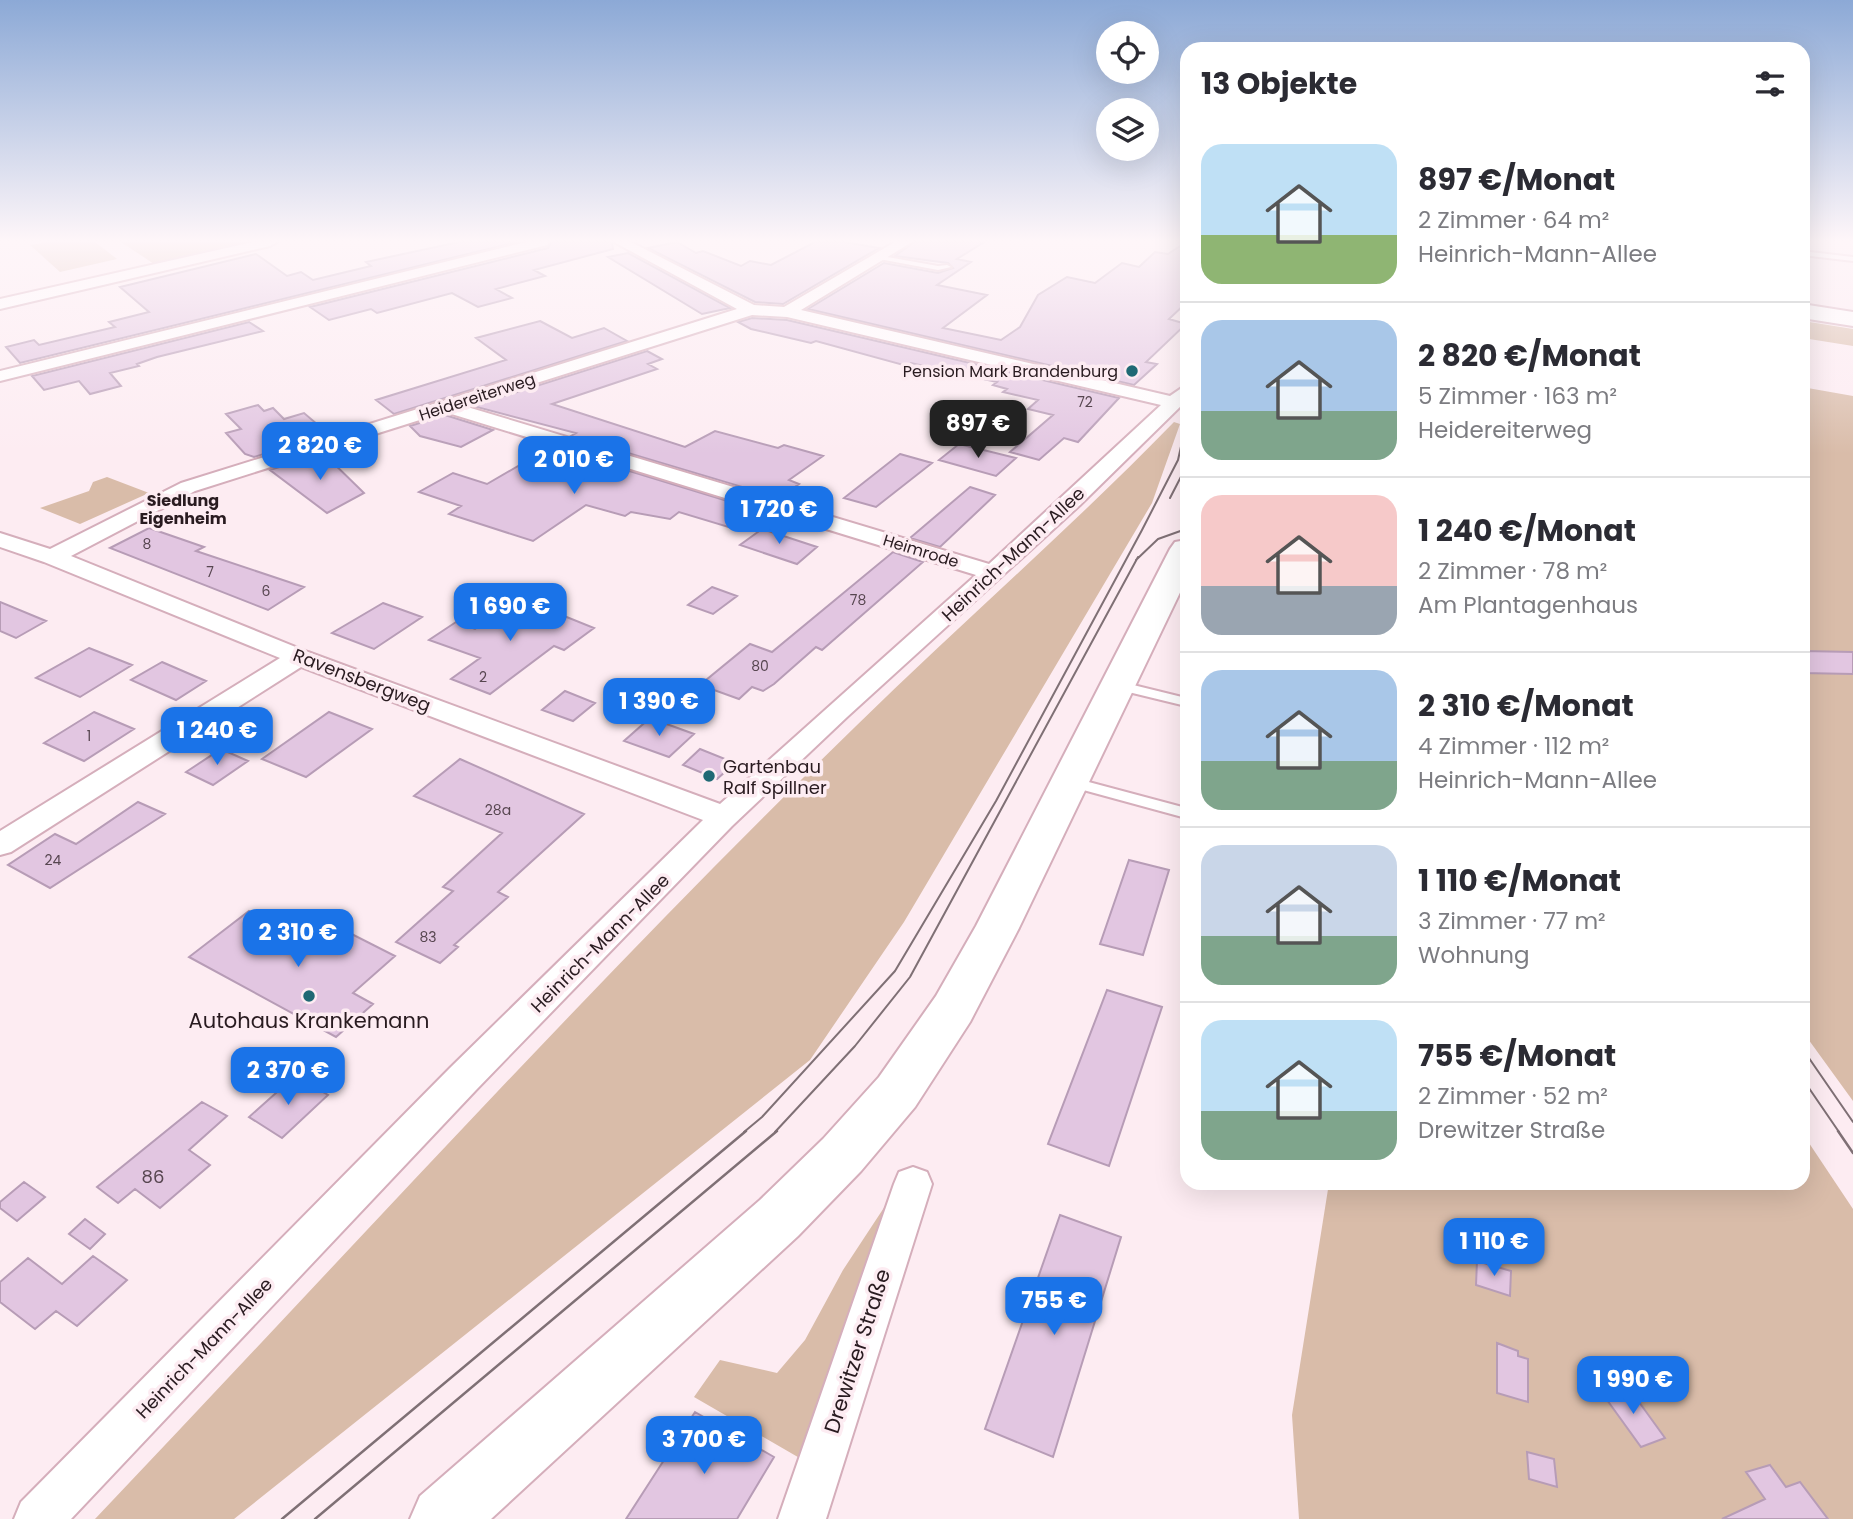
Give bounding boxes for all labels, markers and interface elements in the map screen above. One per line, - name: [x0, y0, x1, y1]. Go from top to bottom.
- map controls: [1096, 21, 1159, 161]
- button: locate: [1096, 21, 1159, 84]
- text: 13 Objekte: [1201, 62, 1357, 105]
- icon: filters: [1751, 65, 1789, 103]
- button: layers: [1096, 98, 1159, 161]
- text: 897 €/Monat: [1418, 158, 1615, 201]
- icon: home: [1257, 172, 1341, 256]
- text: 2 Zimmer · 64 m²: [1418, 204, 1609, 236]
- text: Heinrich-Mann-Allee: [1418, 238, 1657, 270]
- text: 2 820 €/Monat: [1418, 334, 1641, 377]
- icon: home: [1257, 348, 1341, 432]
- place label: Pension Mark Brandenburg: [903, 360, 1118, 383]
- marker: Pension Mark Brandenburg: [1124, 363, 1140, 379]
- street label: Heidereiterweg: [416, 367, 538, 427]
- text: 5 Zimmer · 163 m²: [1418, 380, 1617, 412]
- house number: 72: [1077, 392, 1093, 412]
- pin: 897 €: [929, 400, 1027, 460]
- text: 897 €: [946, 407, 1010, 439]
- text: Heidereiterweg: [1418, 414, 1592, 446]
- pin: 2 820 €: [255, 422, 385, 482]
- text: 2 820 €: [278, 429, 362, 461]
- pin: 2 010 €: [509, 436, 639, 496]
- text: 2 010 €: [534, 443, 614, 475]
- street label: Heinrich-Mann-Allee: [936, 481, 1090, 627]
- pin: 1 720 €: [714, 486, 844, 546]
- district label: Siedlung Eigenheim: [139, 489, 227, 530]
- text: 1 720 €: [740, 493, 818, 525]
- text: 1 240 €/Monat: [1418, 509, 1636, 552]
- icon: home: [1257, 523, 1341, 607]
- street label: Heimrode: [880, 529, 962, 573]
- house number: 8: [143, 534, 152, 554]
- text: 2 Zimmer · 78 m²: [1418, 555, 1607, 587]
- house number: 7: [206, 562, 214, 582]
- house number: 6: [262, 581, 271, 601]
- pin: 1 690 €: [445, 584, 575, 643]
- text: Am Plantagenhaus: [1418, 589, 1638, 621]
- text: 1 690 €: [470, 590, 550, 622]
- house number: 78: [850, 590, 866, 610]
- street label: Ravensbergweg: [290, 642, 434, 718]
- house number: 80: [751, 656, 769, 676]
- house number: 2: [479, 667, 487, 687]
- pin: 1 390 €: [594, 678, 724, 738]
- text: 2 310 €/Monat: [1418, 684, 1634, 727]
- text: 1 390 €: [619, 685, 699, 717]
- icon: home: [1257, 698, 1341, 782]
- pin: 1 240 €: [152, 708, 282, 767]
- text: 1 240 €: [177, 714, 257, 746]
- house number: 1: [87, 726, 91, 746]
- text: 4 Zimmer · 112 m²: [1418, 730, 1609, 762]
- place label: Gartenbau Ralf Spillner: [723, 754, 827, 800]
- text: Heinrich-Mann-Allee: [1418, 764, 1657, 796]
- marker: Gartenbau Ralf Spillner: [701, 768, 717, 784]
- house number: 28a: [485, 800, 511, 820]
- house number: 24: [45, 850, 62, 870]
- text: 1 110 €/Monat: [1418, 859, 1621, 902]
- street label: Heinrich-Mann-Allee: [525, 868, 675, 1018]
- icon: home: [1257, 873, 1341, 957]
- text: 3 Zimmer · 77 m²: [1418, 905, 1606, 937]
- pin: 2 310 €: [233, 909, 363, 969]
- text: 2 310 €: [259, 916, 337, 948]
- house number: 83: [419, 927, 437, 947]
- text: Wohnung: [1418, 939, 1530, 971]
- marker: Autohaus Krankemann: [301, 988, 317, 1004]
- place label: Autohaus Krankemann: [189, 1006, 429, 1035]
- text: 755 €/Monat: [1418, 1034, 1616, 1077]
- pin: 2 370 €: [223, 1048, 353, 1107]
- icon: home: [1257, 1048, 1341, 1132]
- text: 2 370 €: [247, 1054, 329, 1086]
- text: 2 Zimmer · 52 m²: [1418, 1080, 1608, 1112]
- text: Drewitzer Straße: [1418, 1114, 1605, 1146]
- house number: 86: [142, 1164, 164, 1189]
- pin: 1 110 €: [1429, 1218, 1559, 1278]
- text: 1 110 €: [1460, 1225, 1529, 1257]
- street label: Drewitzer Straße: [817, 1265, 897, 1437]
- street label: Heinrich-Mann-Allee: [130, 1272, 278, 1424]
- pin: 755 €: [1005, 1278, 1103, 1337]
- text: 755 €: [1021, 1284, 1087, 1316]
- pin: 1 990 €: [1568, 1356, 1698, 1416]
- text: 1 990 €: [1593, 1363, 1673, 1395]
- pin: 3 700 €: [639, 1416, 769, 1476]
- text: 3 700 €: [662, 1423, 746, 1455]

